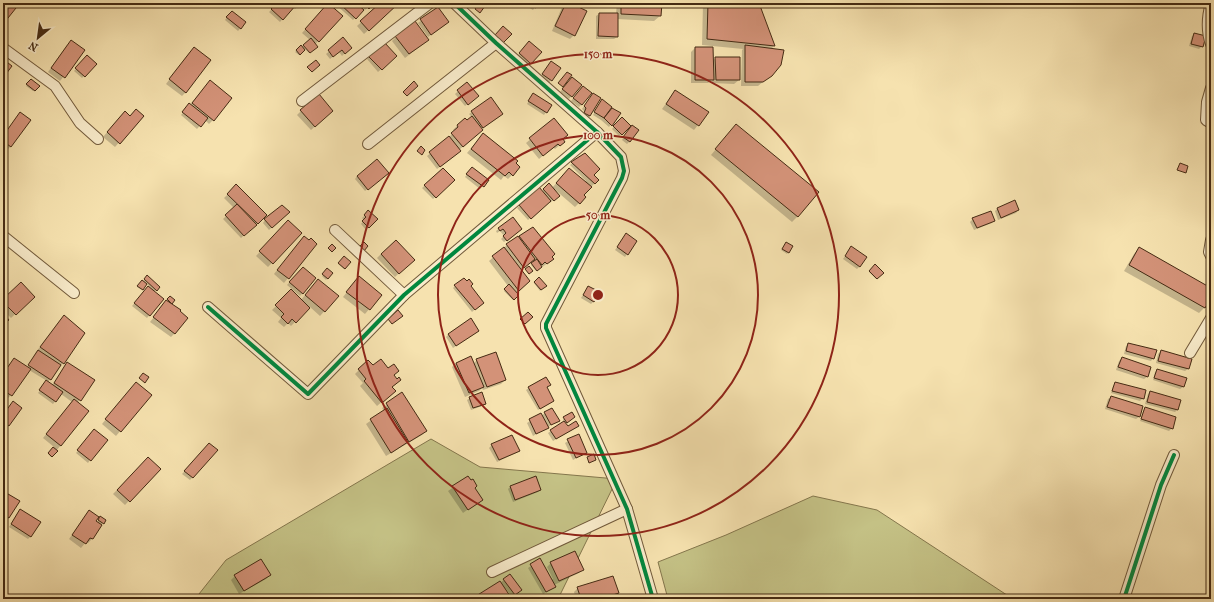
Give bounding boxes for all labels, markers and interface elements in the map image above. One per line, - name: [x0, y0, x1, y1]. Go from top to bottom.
- north arrow: [18, 18, 58, 58]
- text: N: [26, 38, 40, 54]
- text: 150 m: [584, 47, 613, 61]
- text: 100 m: [583, 128, 614, 142]
- text: 50 m: [586, 208, 611, 222]
- centre of rings: [591, 288, 605, 302]

